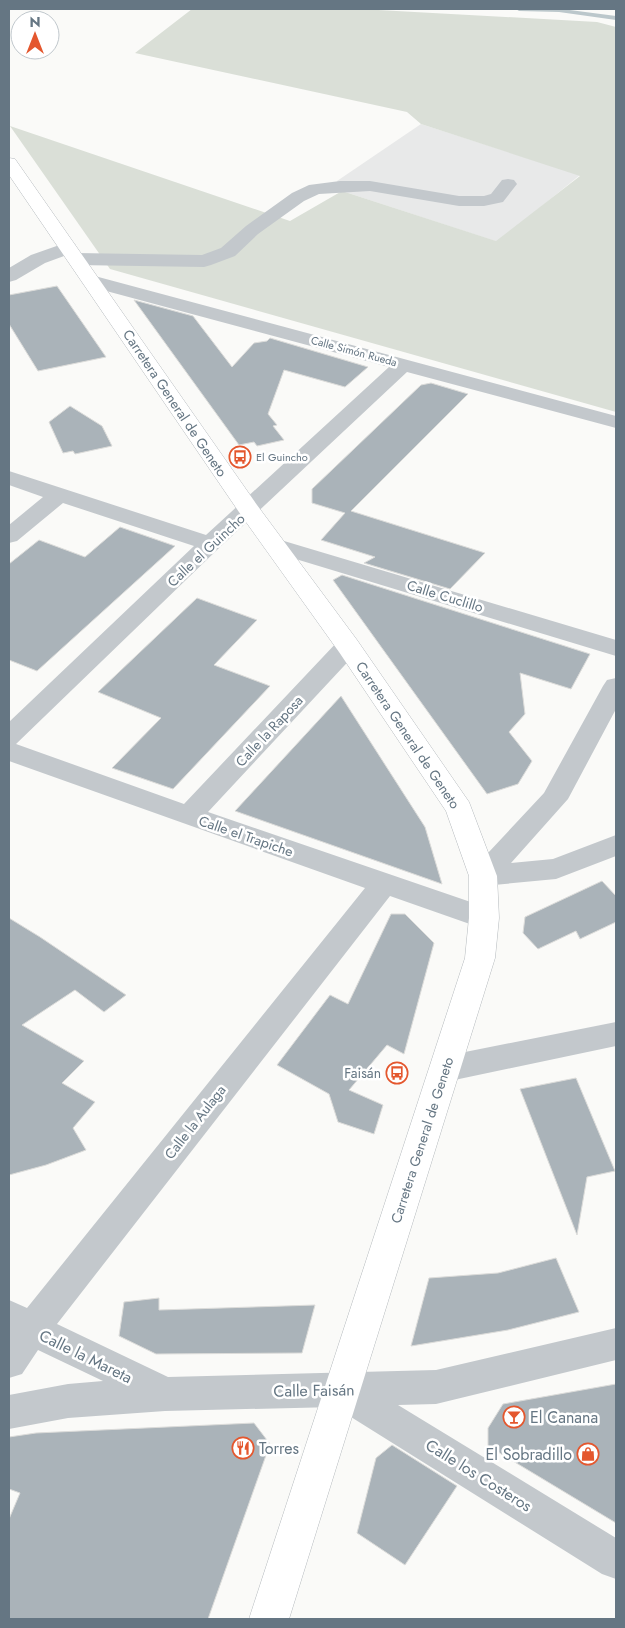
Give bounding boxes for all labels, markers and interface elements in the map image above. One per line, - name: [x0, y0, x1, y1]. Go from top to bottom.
- north arrow: [10, 10, 60, 60]
- text: N: [29, 12, 41, 32]
- street label: Carretera General de Geneto: [118, 325, 232, 481]
- street label: Calle Simón Rueda: [309, 332, 399, 370]
- bus stop icon: El Guincho: [228, 445, 252, 469]
- place label: El Guincho: [256, 449, 308, 465]
- street label: Calle el Guincho: [163, 508, 250, 591]
- street label: Calle Cuclillo: [404, 575, 486, 617]
- street label: Carretera General de Geneto: [351, 657, 465, 813]
- street label: Calle la Raposa: [231, 691, 307, 771]
- street label: Calle el Trapiche: [196, 810, 296, 862]
- street label: Carretera General de Geneto: [386, 1054, 458, 1226]
- bus stop icon: Faisán: [385, 1061, 409, 1085]
- place label: Faisán: [344, 1063, 381, 1083]
- street label: Calle la Aulaga: [160, 1081, 230, 1163]
- street label: Calle la Mareta: [35, 1324, 136, 1389]
- street label: Calle Faisán: [273, 1378, 355, 1403]
- bar icon: El Canana: [502, 1405, 526, 1429]
- place label: El Canana: [530, 1406, 598, 1429]
- street label: Calle los Costeros: [421, 1434, 536, 1517]
- restaurant icon: Torres: [231, 1436, 255, 1460]
- place label: Torres: [259, 1437, 299, 1460]
- shop icon: El Sobradillo: [576, 1442, 600, 1466]
- place label: El Sobradillo: [486, 1443, 572, 1466]

